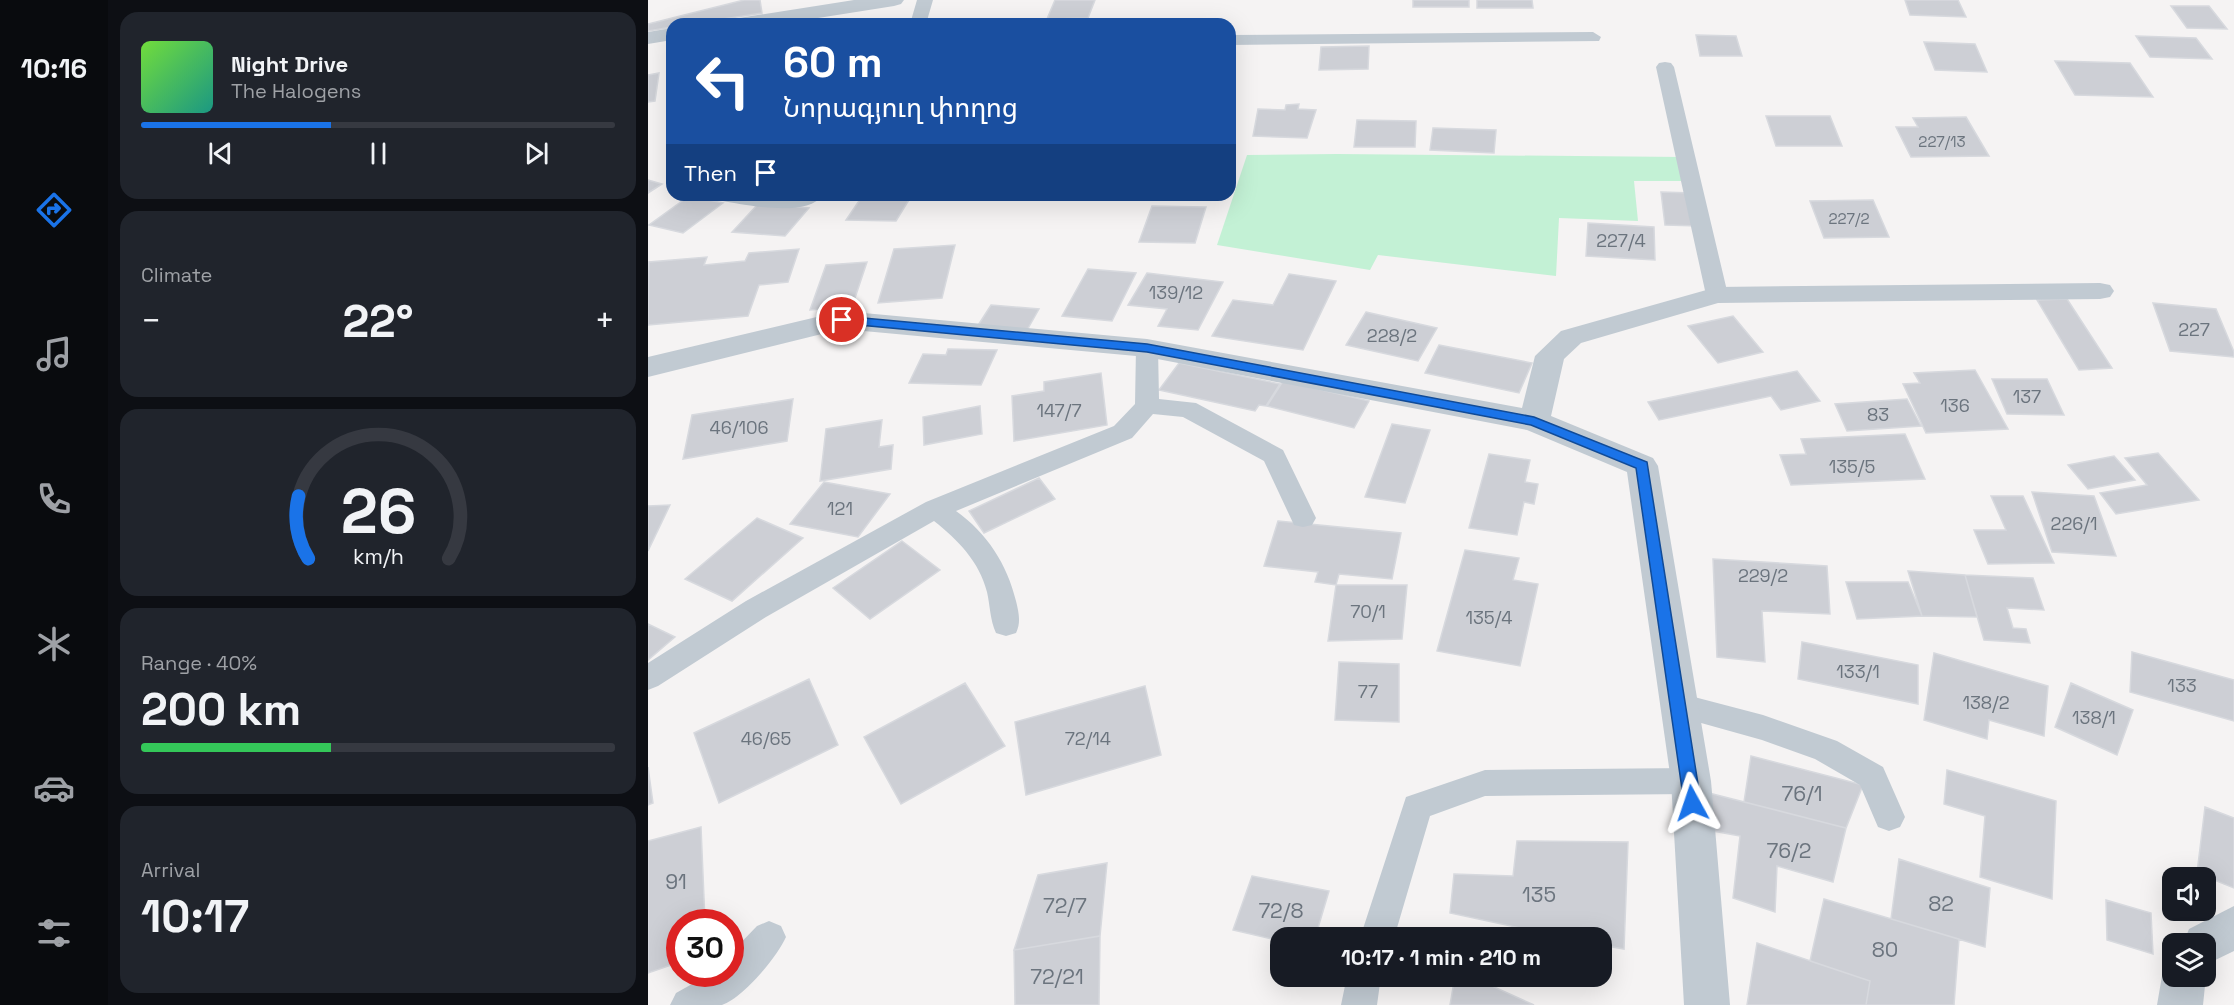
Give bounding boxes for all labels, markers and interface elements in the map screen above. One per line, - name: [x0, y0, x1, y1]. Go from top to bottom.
- text: 60 m: [783, 36, 883, 89]
- icon: left: [684, 42, 762, 120]
- text: Night Drive: [231, 50, 348, 78]
- text: 10:16: [21, 51, 87, 86]
- text: The Halogens: [231, 78, 361, 104]
- text: Նորագյուղ փողոց: [783, 90, 1018, 125]
- house number: 227/13: [1918, 132, 1966, 151]
- icon: previous: [204, 137, 237, 170]
- icon: pause: [362, 137, 395, 170]
- icon: next: [520, 137, 553, 170]
- icon: arrive: [749, 156, 782, 189]
- text: Then: [684, 159, 737, 187]
- icon: directions: [33, 189, 75, 231]
- house number: 227/2: [1828, 209, 1870, 228]
- house number: 227/4: [1596, 229, 1646, 252]
- text: Climate: [141, 262, 212, 288]
- house number: 139/12: [1149, 281, 1203, 304]
- text: 22°: [342, 293, 414, 350]
- pin: [816, 294, 867, 345]
- text: −: [141, 300, 161, 342]
- text: +: [595, 300, 615, 342]
- icon: arrive: [825, 303, 858, 336]
- house number: 227: [2178, 318, 2210, 341]
- house number: 228/2: [1367, 324, 1417, 347]
- icon: music: [33, 333, 75, 375]
- house number: 137: [2013, 385, 2041, 408]
- house number: 136: [1940, 394, 1970, 417]
- house number: 147/7: [1036, 399, 1082, 422]
- house number: 83: [1867, 403, 1889, 426]
- house number: 46/106: [709, 416, 769, 439]
- house number: 135/5: [1829, 455, 1875, 478]
- text: 26: [340, 473, 416, 552]
- icon: phone: [33, 478, 75, 520]
- house number: 121: [827, 497, 853, 520]
- house number: 226/1: [2051, 512, 2097, 535]
- text: km/h: [352, 544, 404, 571]
- house number: 229/2: [1738, 564, 1788, 587]
- house number: 70/1: [1350, 600, 1386, 623]
- house number: 135/4: [1465, 606, 1513, 629]
- icon: climate: [33, 623, 75, 665]
- text: Range · 40%: [141, 650, 257, 676]
- house number: 133/1: [1836, 660, 1880, 683]
- house number: 133: [2167, 674, 2197, 697]
- house number: 77: [1358, 680, 1378, 703]
- text: 200 km: [141, 681, 301, 738]
- house number: 138/2: [1962, 691, 2010, 714]
- house number: 138/1: [2072, 706, 2116, 729]
- house number: 46/65: [741, 727, 791, 750]
- house number: 72/14: [1065, 727, 1111, 750]
- icon: car: [33, 767, 75, 809]
- position arrow: [1660, 771, 1724, 835]
- house number: 76/1: [1781, 780, 1823, 807]
- house number: 76/2: [1767, 837, 1811, 864]
- text: Arrival: [141, 857, 200, 883]
- map controls: [2162, 867, 2216, 987]
- button: sound: [2162, 867, 2216, 921]
- house number: 91: [665, 868, 687, 895]
- house number: 135: [1522, 881, 1556, 908]
- text: 10:17: [141, 888, 249, 945]
- house number: 82: [1928, 890, 1954, 917]
- house number: 72/7: [1043, 892, 1087, 919]
- house number: 72/8: [1258, 897, 1304, 924]
- speed limit sign: 30: [666, 909, 744, 987]
- icon: filters: [33, 912, 75, 954]
- button: layers: [2162, 933, 2216, 987]
- house number: 80: [1872, 936, 1898, 963]
- text: 10:17 · 1 min · 210 m: [1341, 943, 1541, 971]
- house number: 72/21: [1030, 963, 1084, 990]

